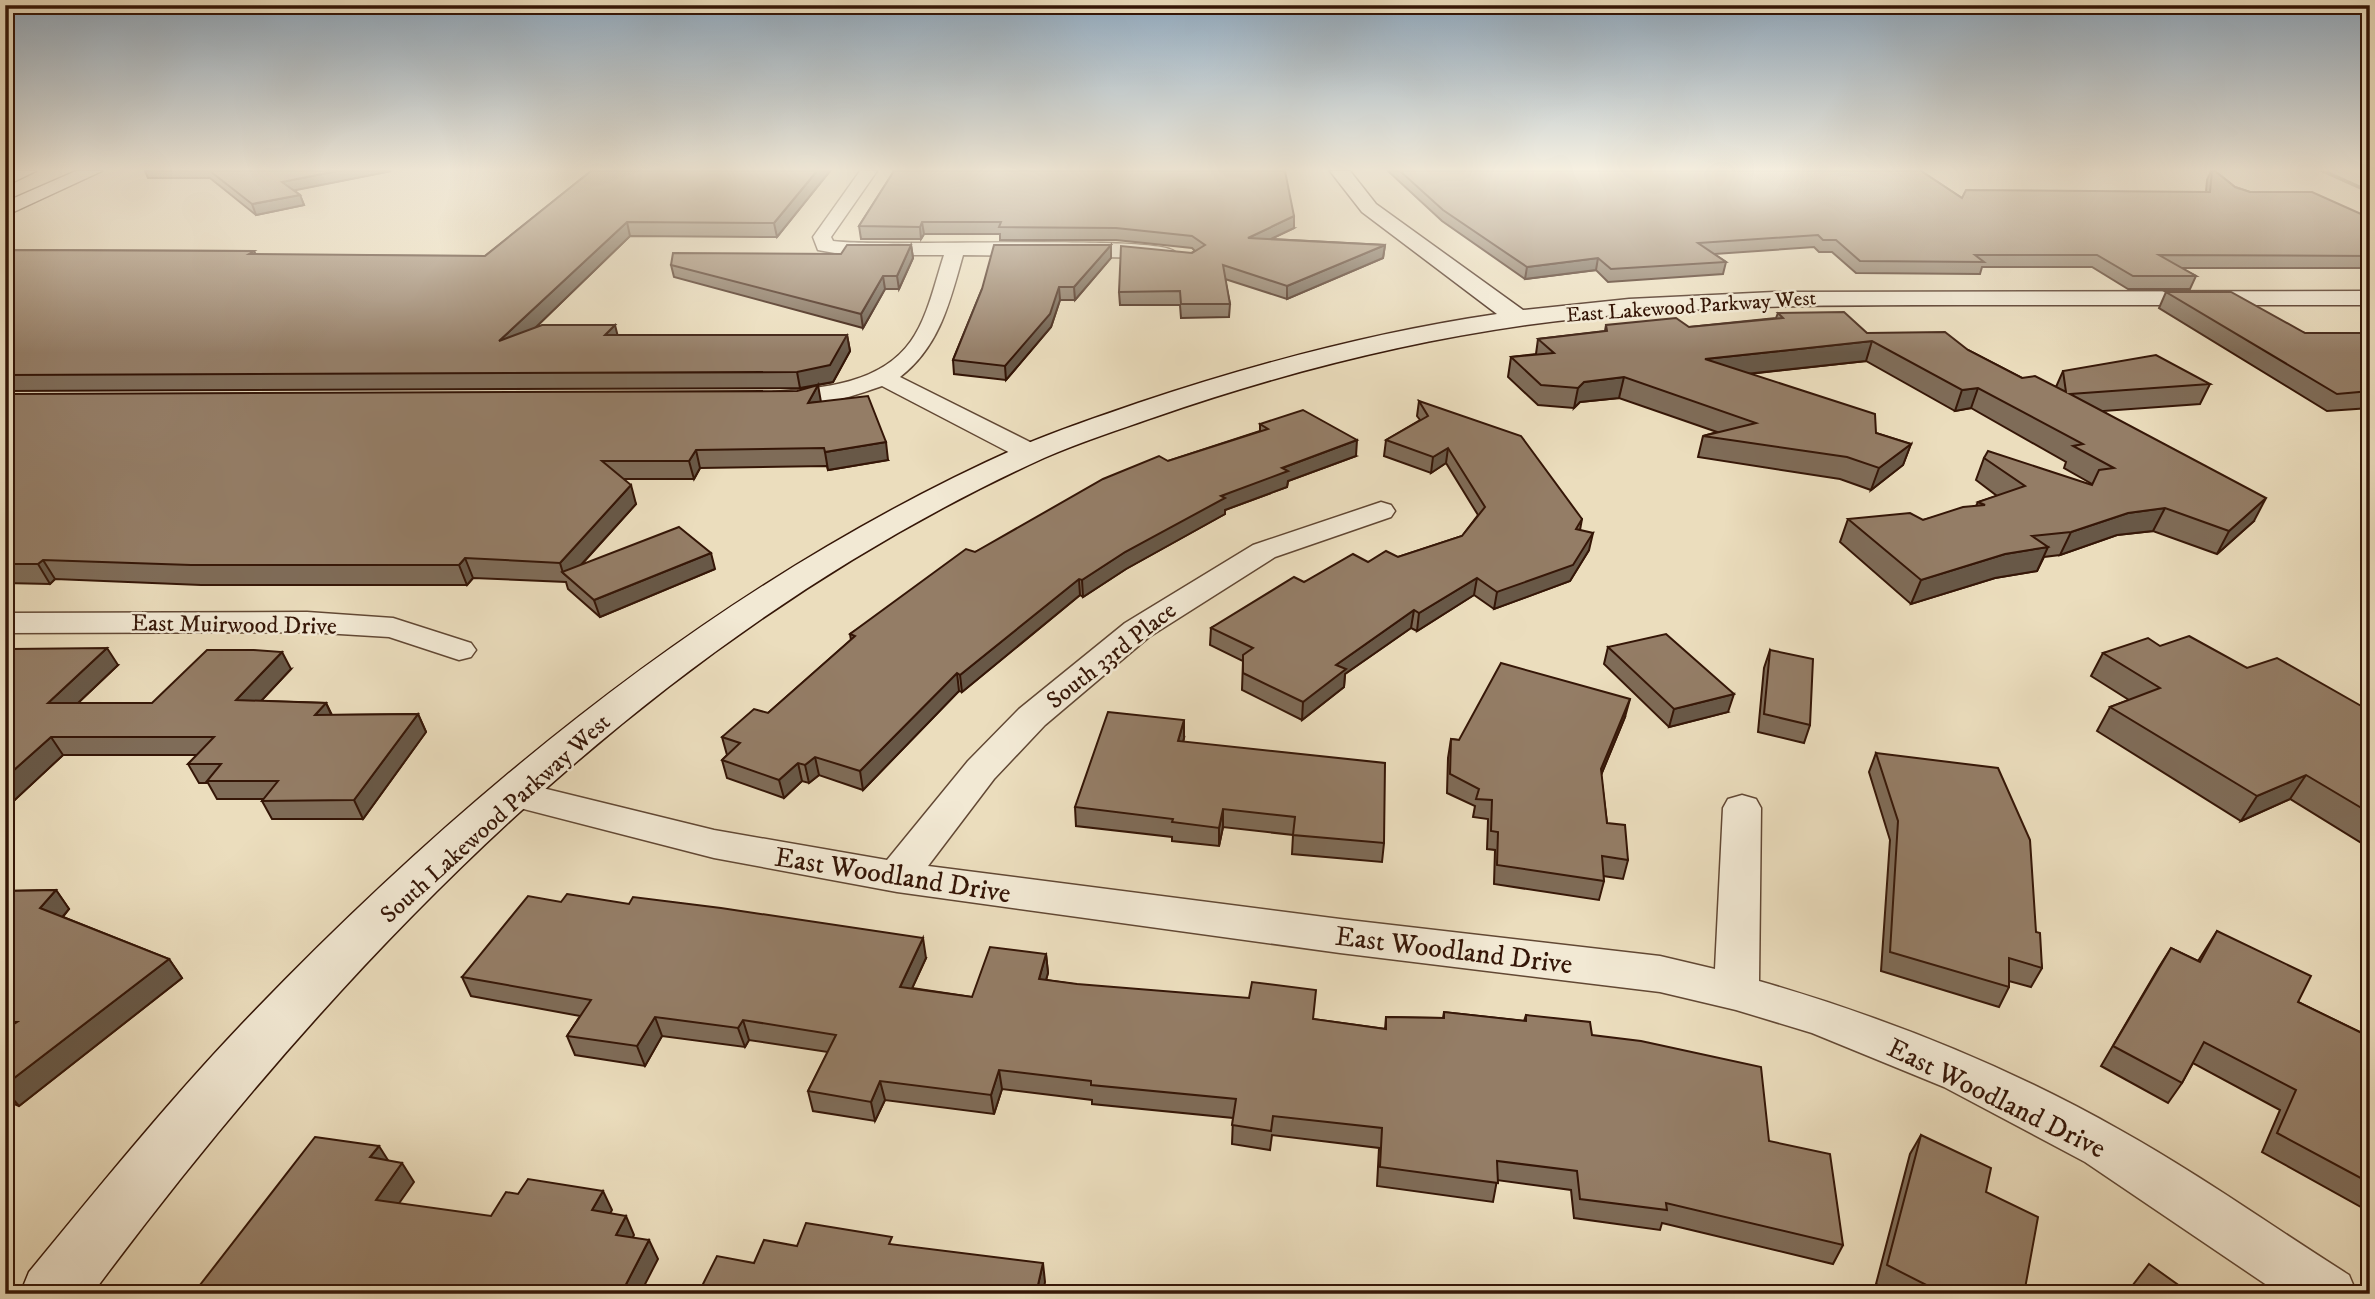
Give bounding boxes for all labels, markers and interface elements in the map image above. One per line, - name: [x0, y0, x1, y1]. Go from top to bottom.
- street label: East Lakewood Parkway West: [1565, 285, 1817, 329]
- street label: South 33rd Place: [1041, 596, 1183, 716]
- street label: East Muirwood Drive: [131, 608, 337, 642]
- street label: South Lakewood Parkway West: [374, 707, 617, 930]
- street label: East Woodland Drive: [772, 840, 1013, 911]
- street label: East Woodland Drive: [1333, 919, 1574, 982]
- street label: East Woodland Drive: [1881, 1030, 2111, 1166]

